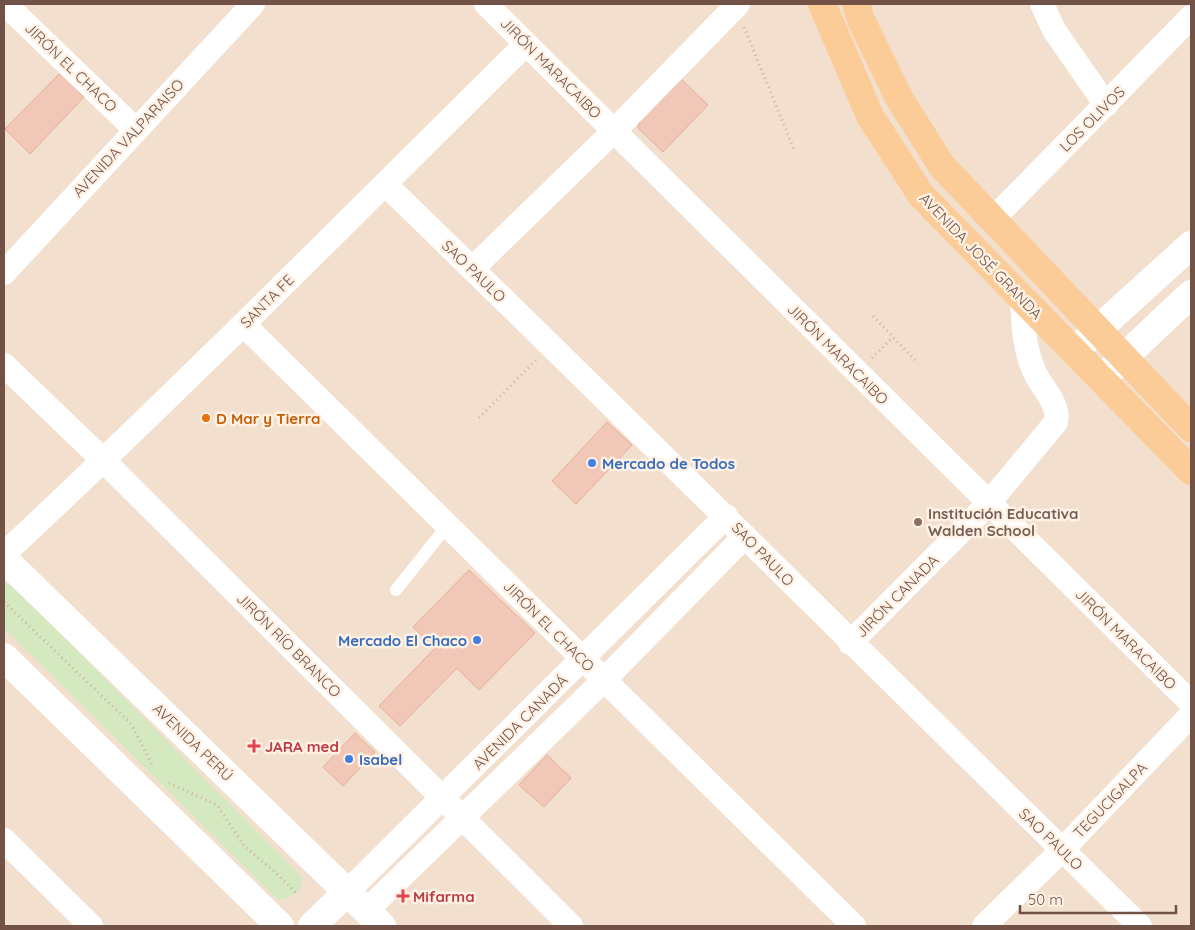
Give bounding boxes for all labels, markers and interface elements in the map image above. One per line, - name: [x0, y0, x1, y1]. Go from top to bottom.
- street label: JIRÓN MARACAIBO: [496, 13, 606, 123]
- street label: JIRÓN EL CHACO: [21, 18, 121, 116]
- street label: AVENIDA VALPARAISO: [68, 75, 188, 201]
- street label: LOS OLIVOS: [1055, 82, 1129, 156]
- street label: AVENIDA JOSÉ GRANDA: [916, 189, 1047, 323]
- street label: SAO PAULO: [438, 236, 510, 306]
- street label: SANTA FE: [236, 270, 298, 332]
- street label: JIRÓN MARACAIBO: [783, 299, 893, 409]
- place label: D Mar y Tierra: [216, 409, 320, 428]
- marker: D Mar y Tierra: [200, 412, 212, 424]
- place label: Mercado de Todos: [602, 454, 735, 473]
- marker: Mercado de Todos: [586, 457, 598, 469]
- place label: Institución Educativa Walden School: [928, 504, 1078, 540]
- marker: Institución Educativa Walden School: [912, 516, 924, 528]
- street label: SAO PAULO: [728, 518, 798, 590]
- street label: JIRÓN CANADA: [852, 550, 943, 641]
- street label: JIRÓN EL CHACO: [500, 577, 598, 675]
- street label: JIRÓN MARACAIBO: [1071, 584, 1181, 694]
- street label: JIRÓN RÍO BRANCO: [233, 589, 345, 701]
- place label: Mercado El Chaco: [338, 631, 467, 650]
- marker: Mercado El Chaco: [471, 634, 483, 646]
- street label: AVENIDA CANADÁ: [469, 670, 572, 773]
- street label: AVENIDA PERÚ: [149, 699, 237, 785]
- place label: JARA med: [265, 737, 339, 756]
- marker: JARA med: [247, 739, 261, 753]
- place label: Isabel: [359, 750, 402, 769]
- marker: Isabel: [343, 753, 355, 765]
- street label: TEGUCIGALPA: [1069, 758, 1151, 842]
- street label: SAO PAULO: [1015, 804, 1087, 874]
- scale bar: [1020, 882, 1176, 914]
- place label: Mifarma: [413, 887, 475, 906]
- marker: Mifarma: [397, 890, 409, 902]
- text: 50 m: [1028, 890, 1063, 909]

